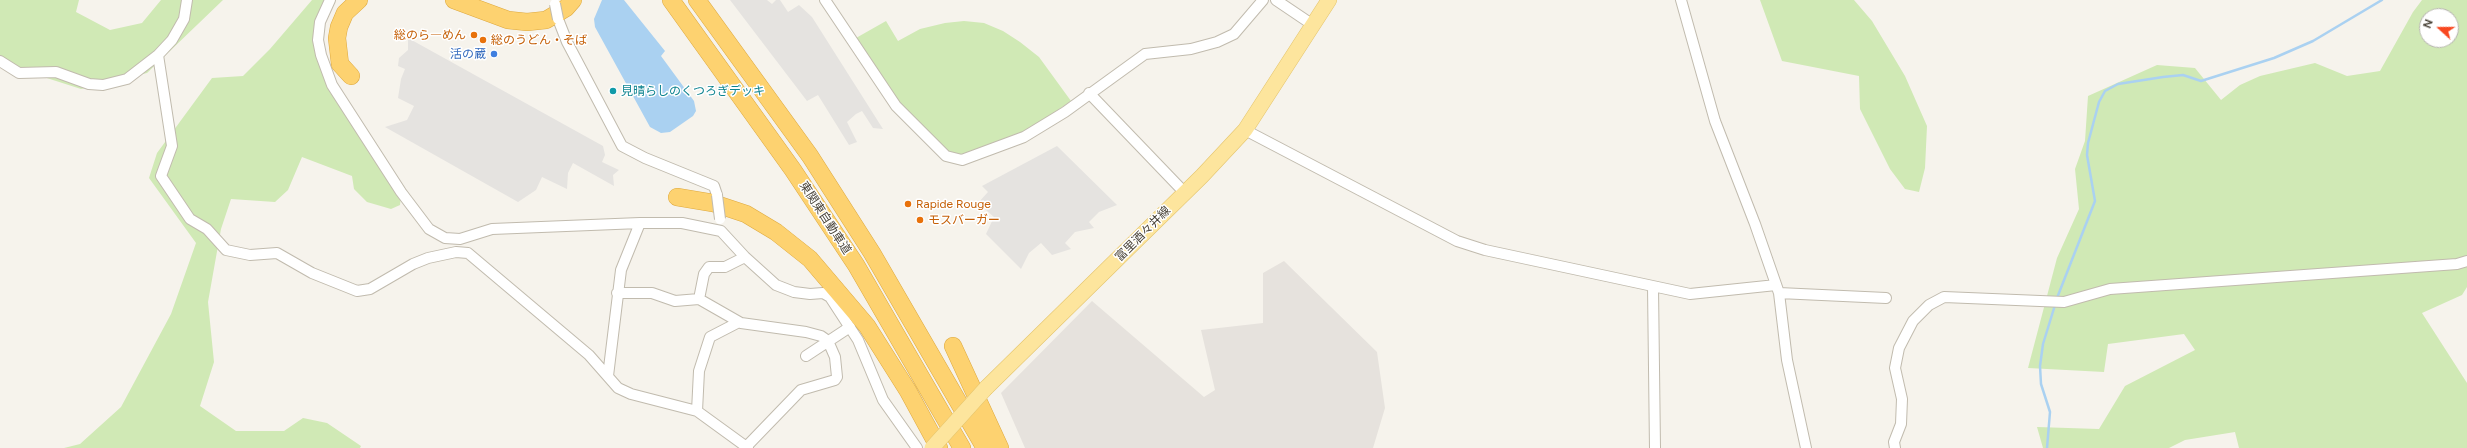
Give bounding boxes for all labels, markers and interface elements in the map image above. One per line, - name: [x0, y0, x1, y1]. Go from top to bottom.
- north arrow: [2419, 8, 2459, 48]
- text: N: [2421, 18, 2436, 30]
- place label: 総のら―めん: [394, 28, 466, 42]
- marker: 総のら―めん: [469, 30, 479, 40]
- place label: 総のうどん・そば: [491, 33, 587, 47]
- marker: 総のうどん・そば: [478, 35, 488, 45]
- place label: 活の蔵: [450, 47, 486, 61]
- marker: 活の蔵: [489, 49, 499, 59]
- place label: 見晴らしのくつろぎデッキ: [621, 84, 765, 98]
- marker: 見晴らしのくつろぎデッキ: [608, 86, 618, 96]
- street label: 東関東自動車道: [796, 179, 854, 257]
- place label: Rapide Rouge: [916, 197, 991, 211]
- marker: Rapide Rouge: [903, 199, 913, 209]
- street label: 富里酒々井線: [1112, 203, 1174, 265]
- place label: モスバーガー: [928, 213, 1000, 227]
- marker: モスバーガー: [915, 215, 925, 225]

